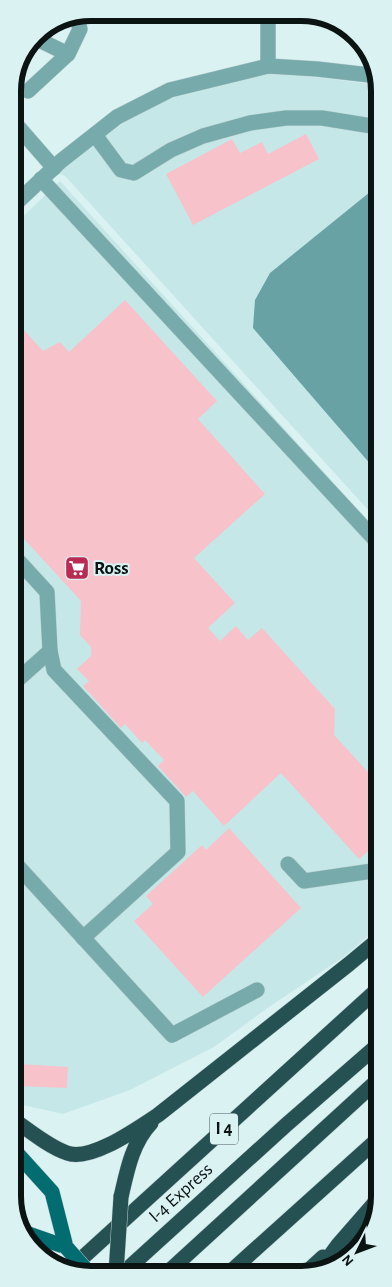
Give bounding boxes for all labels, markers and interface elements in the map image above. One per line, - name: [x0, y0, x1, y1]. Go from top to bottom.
- supermarket icon: Ross: [64, 555, 90, 581]
- place label: Ross: [94, 559, 129, 578]
- road number: I 4: [210, 1114, 238, 1144]
- street label: I-4 Express: [145, 1160, 217, 1226]
- north arrow: [332, 1227, 382, 1277]
- text: N: [340, 1252, 357, 1268]

